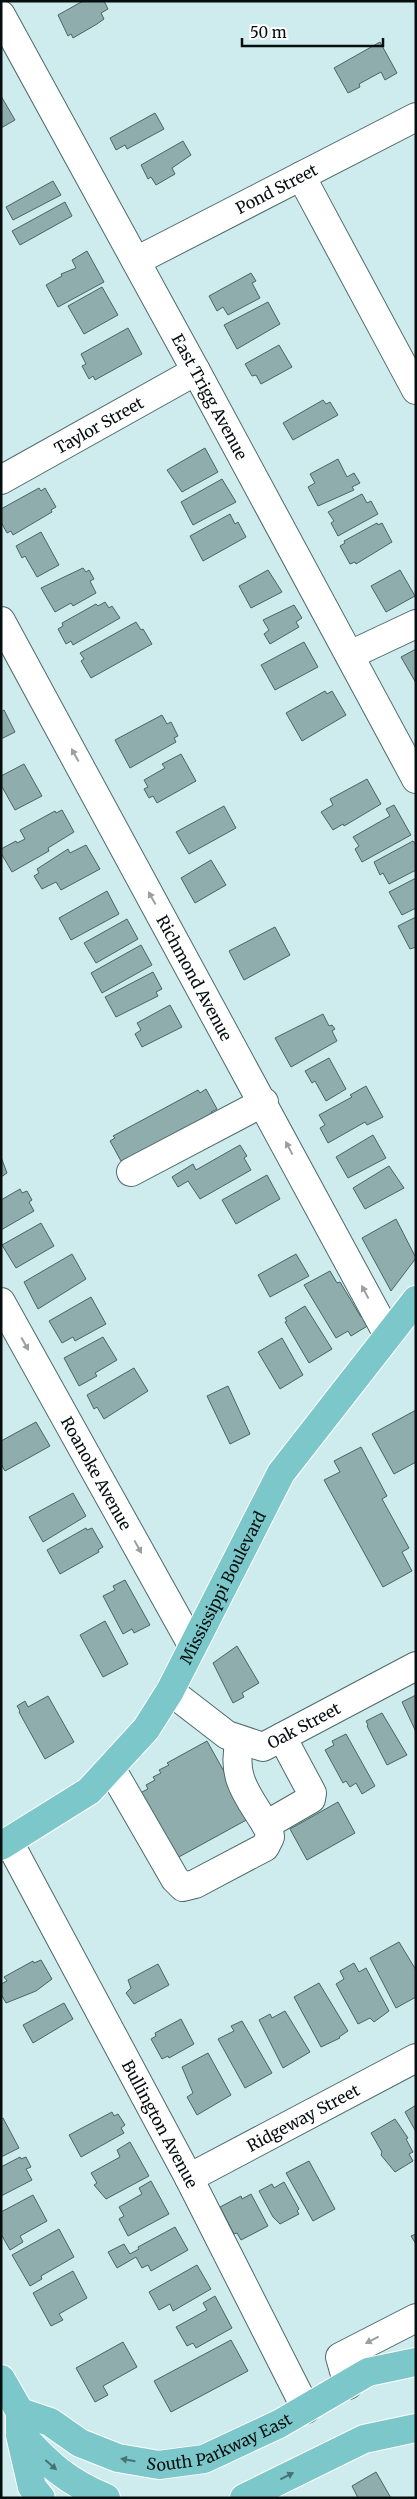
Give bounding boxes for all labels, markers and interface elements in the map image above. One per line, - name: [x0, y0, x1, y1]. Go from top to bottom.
- scale bar: [242, 15, 383, 47]
- text: 50 m: [250, 23, 287, 42]
- street label: Pond Street: [232, 159, 321, 218]
- street label: East Trigg Avenue: [168, 330, 252, 463]
- street label: Taylor Street: [51, 392, 148, 458]
- one-way arrow: [70, 749, 79, 762]
- one-way arrow: [148, 891, 157, 905]
- street label: Richmond Avenue: [152, 912, 237, 1044]
- one-way arrow: [284, 1142, 293, 1155]
- one-way arrow: [361, 1284, 369, 1299]
- one-way arrow: [21, 1337, 29, 1352]
- street label: Roanoke Avenue: [57, 1413, 136, 1534]
- street label: Mississippi Boulevard: [175, 1508, 270, 1667]
- one-way arrow: [134, 1540, 142, 1555]
- street label: Oak Street: [264, 1698, 344, 1753]
- street label: Bullington Avenue: [118, 2057, 202, 2191]
- street label: Ridgeway Street: [243, 2079, 363, 2156]
- one-way arrow: [365, 2336, 380, 2344]
- street label: South Parkway East: [145, 2409, 296, 2475]
- one-way arrow: [120, 2455, 136, 2463]
- one-way arrow: [44, 2460, 57, 2471]
- one-way arrow: [280, 2472, 294, 2480]

